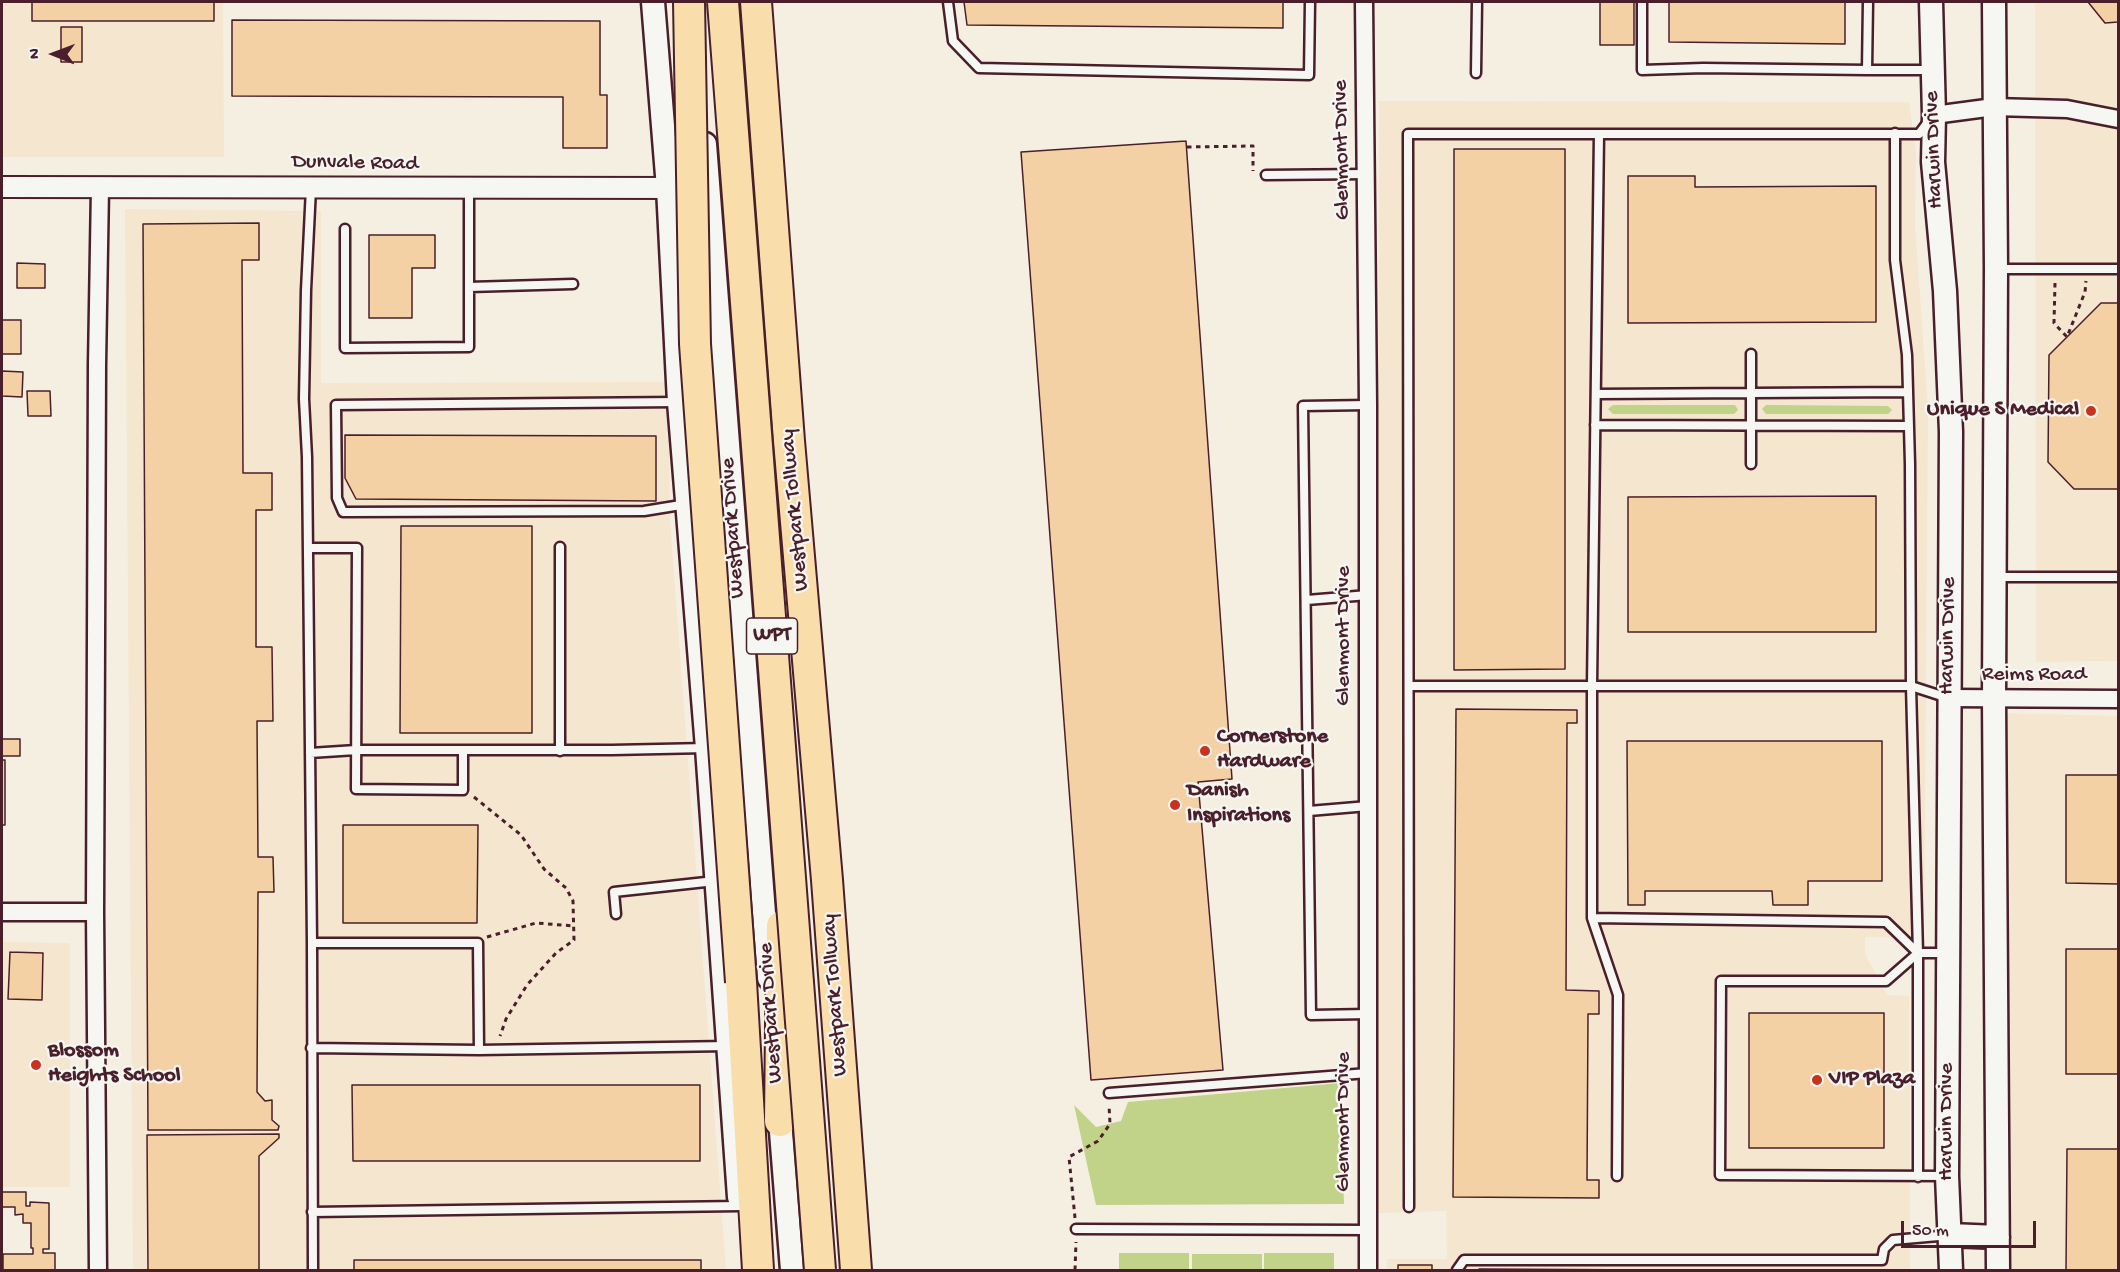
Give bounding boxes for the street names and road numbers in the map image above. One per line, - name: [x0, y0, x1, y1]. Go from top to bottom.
- street label: Glenmont Drive: [1329, 80, 1357, 220]
- street label: Harwin Drive: [1920, 91, 1950, 209]
- street label: Dunvale Road: [292, 150, 418, 178]
- street label: Westpark Tollway: [776, 428, 816, 592]
- street label: Westpark Drive: [716, 457, 752, 599]
- street label: Glenmont Drive: [1332, 566, 1358, 706]
- street label: Harwin Drive: [1935, 577, 1963, 695]
- road number: WPT: [746, 618, 798, 654]
- street label: Reims Road: [1982, 663, 2086, 689]
- street label: Westpark Tollway: [817, 913, 855, 1077]
- street label: Westpark Drive: [754, 942, 790, 1084]
- street label: Glenmont Drive: [1332, 1052, 1358, 1192]
- street label: Harwin Drive: [1935, 1063, 1961, 1181]

